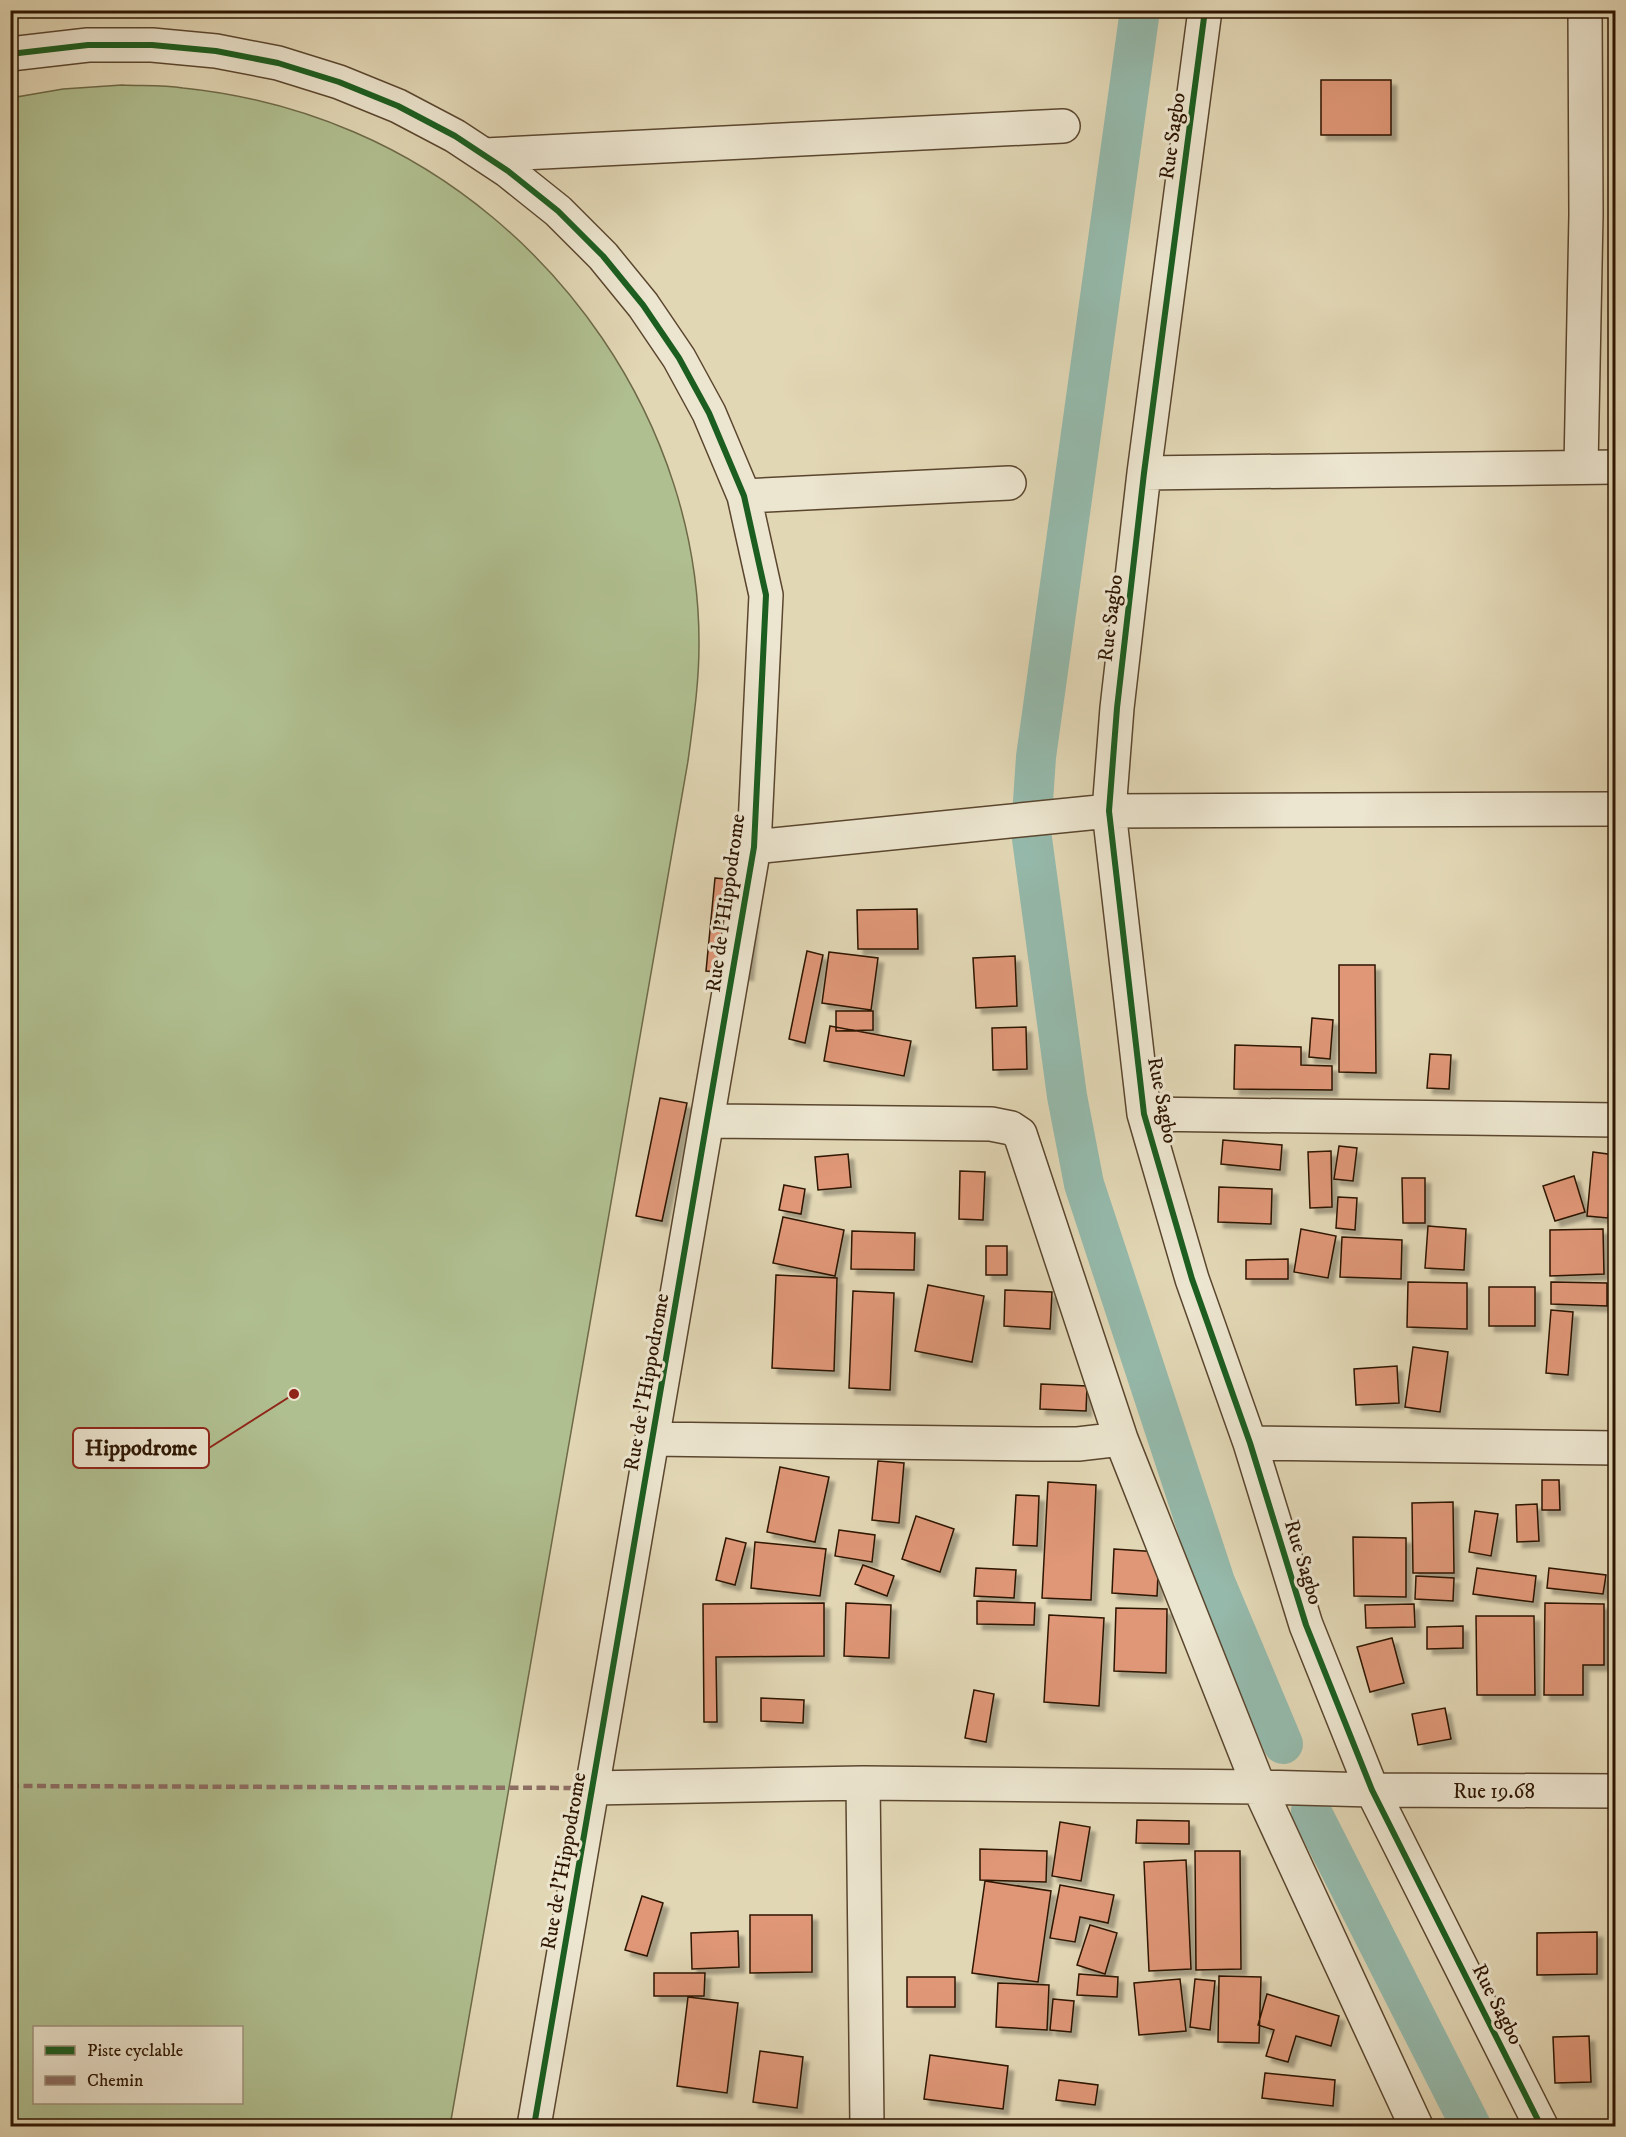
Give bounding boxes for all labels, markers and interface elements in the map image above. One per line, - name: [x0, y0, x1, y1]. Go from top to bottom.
- street label: Rue Sagbo: [1154, 91, 1192, 181]
- street label: Rue Sagbo: [1093, 573, 1129, 663]
- street label: Rue de l'Hippodrome: [701, 812, 751, 994]
- street label: Rue Sagbo: [1141, 1055, 1183, 1146]
- street label: Rue de l'Hippodrome: [619, 1291, 675, 1473]
- callout: Hippodrome: [73, 1428, 209, 1468]
- text: Hippodrome: [85, 1435, 197, 1462]
- street label: Rue Sagbo: [1278, 1517, 1328, 1608]
- street label: Rue de l'Hippodrome: [536, 1770, 592, 1952]
- street label: Rue 19.68: [1453, 1779, 1535, 1805]
- street label: Rue Sagbo: [1466, 1960, 1529, 2049]
- legend: [33, 2026, 243, 2104]
- text: Piste cyclable: [87, 2040, 183, 2062]
- text: Chemin: [87, 2070, 144, 2092]

